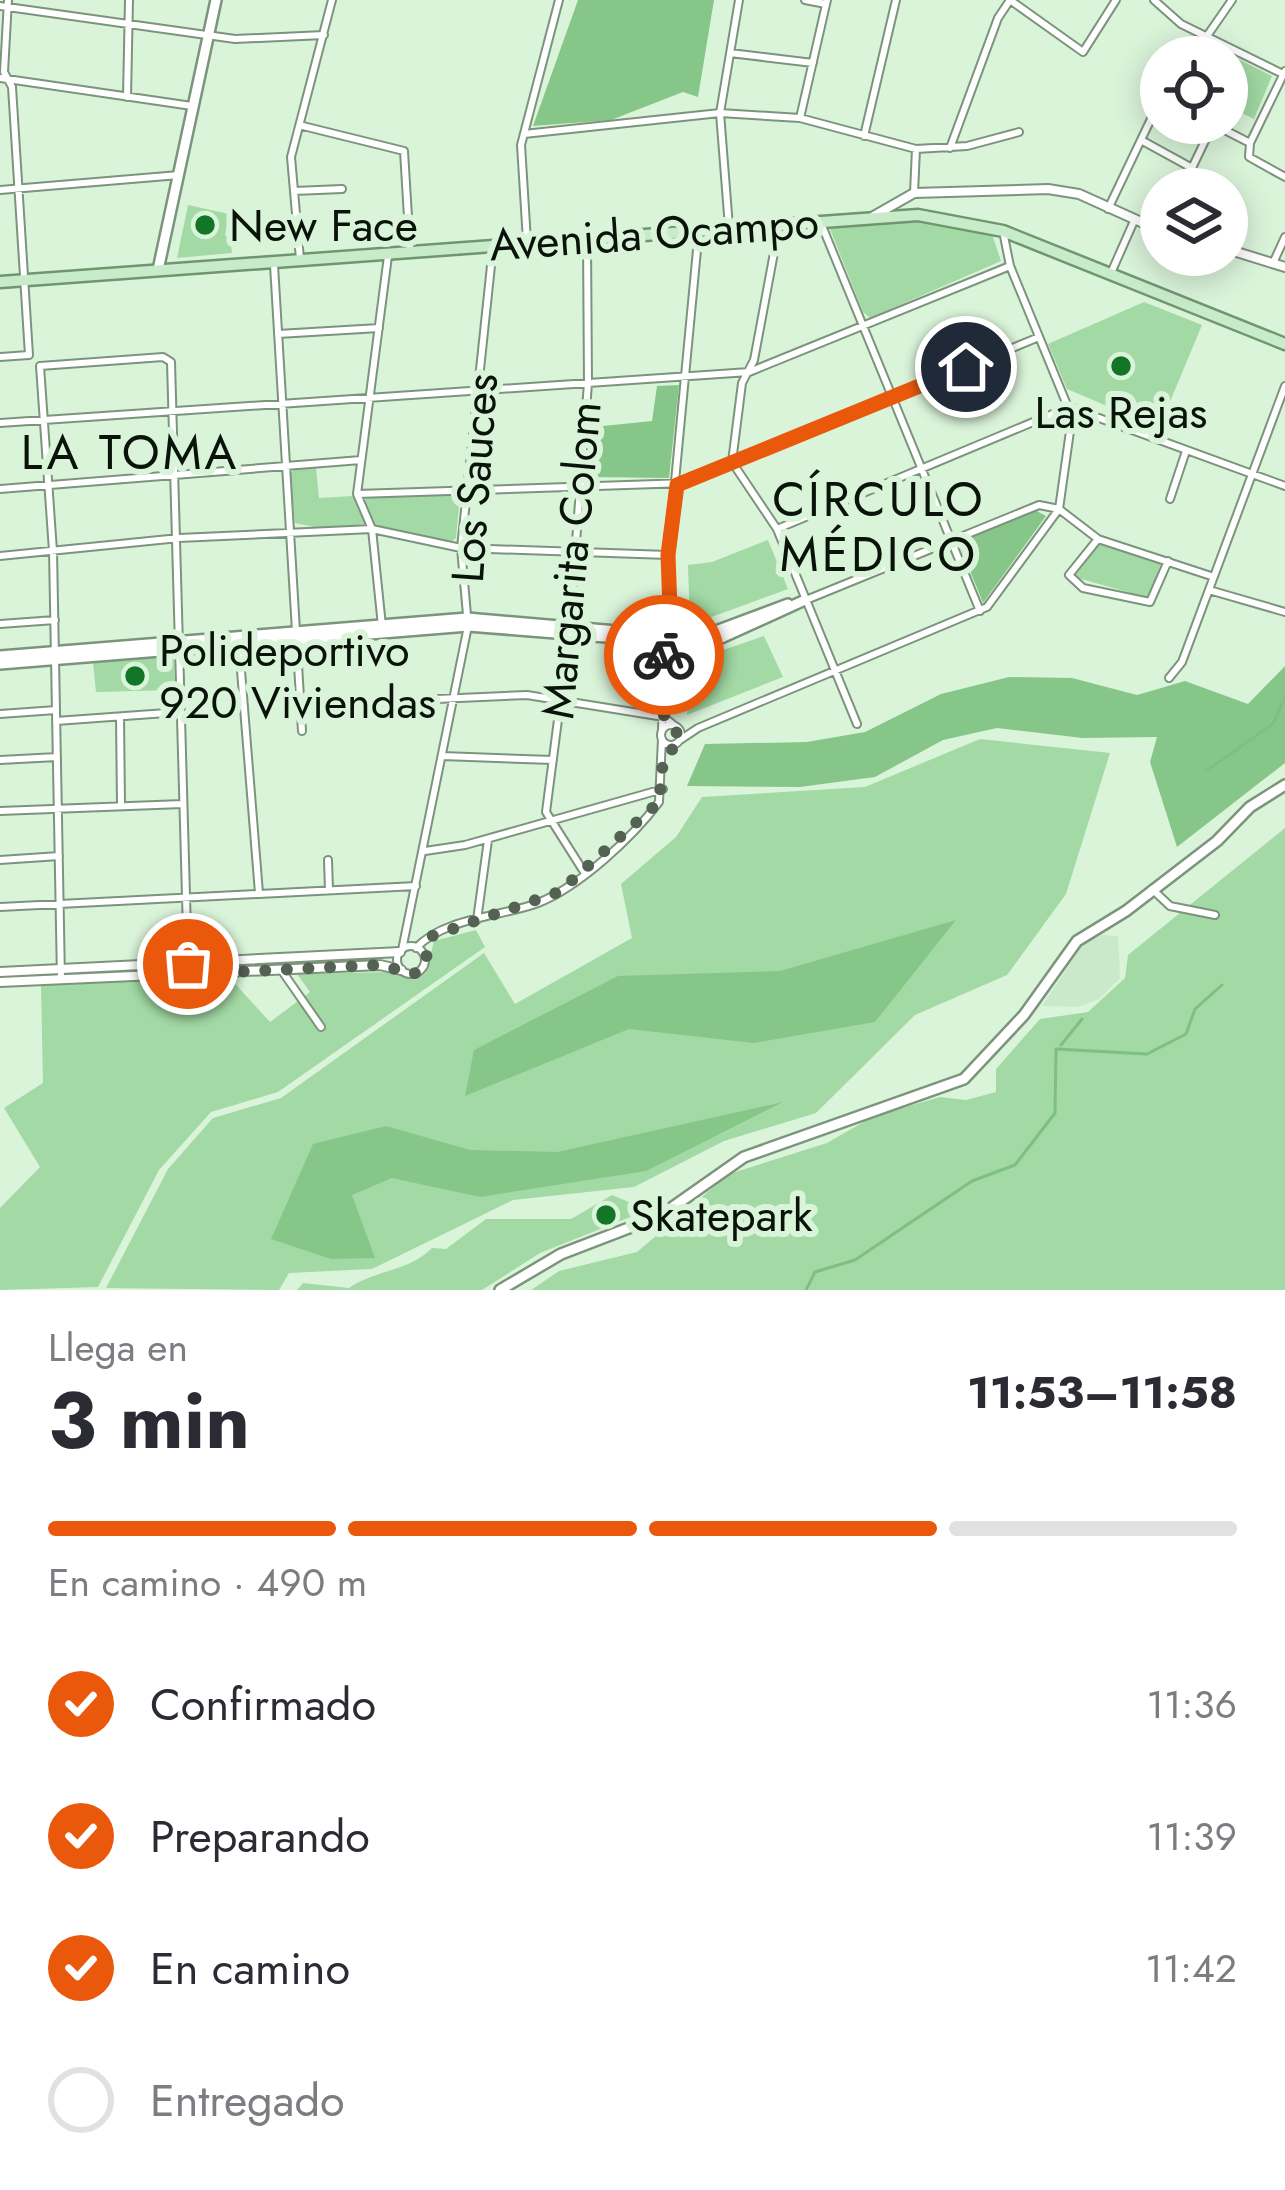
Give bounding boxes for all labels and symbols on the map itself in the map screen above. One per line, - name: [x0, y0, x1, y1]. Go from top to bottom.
- street label: Avenida Ocampo: [487, 190, 821, 277]
- place label: New Face: [229, 193, 418, 258]
- marker: New Face: [192, 212, 218, 238]
- pin: [915, 316, 1017, 418]
- marker: Las Rejas: [1108, 353, 1134, 379]
- street label: Los Sauces: [435, 371, 514, 585]
- place label: Las Rejas: [1035, 380, 1207, 445]
- street label: Margarita Colom: [525, 398, 618, 722]
- district label: LA TOMA: [21, 418, 239, 487]
- district label: CÍRCULO MÉDICO: [772, 465, 986, 589]
- courier: [604, 595, 724, 715]
- place label: Polideportivo 920 Viviendas: [159, 618, 436, 735]
- marker: Polideportivo 920 Viviendas: [122, 663, 148, 689]
- pin: [137, 913, 239, 1015]
- place label: Skatepark: [630, 1183, 813, 1248]
- marker: Skatepark: [593, 1202, 619, 1228]

